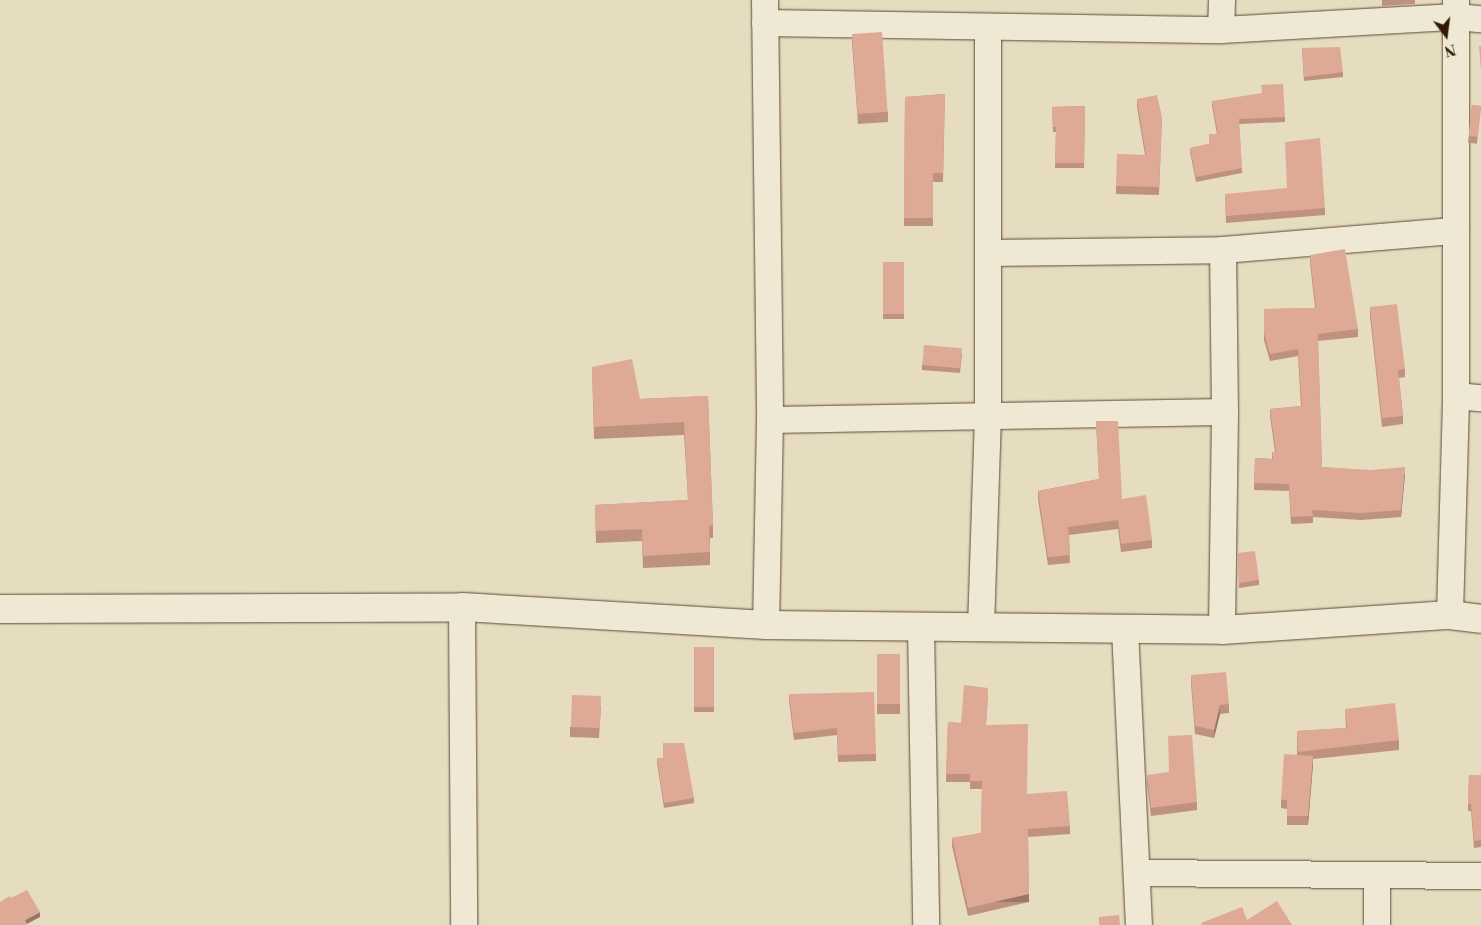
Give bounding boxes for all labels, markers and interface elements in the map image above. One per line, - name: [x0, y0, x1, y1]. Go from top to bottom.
- north arrow: [1421, 10, 1471, 60]
- text: N: [1442, 39, 1458, 60]

